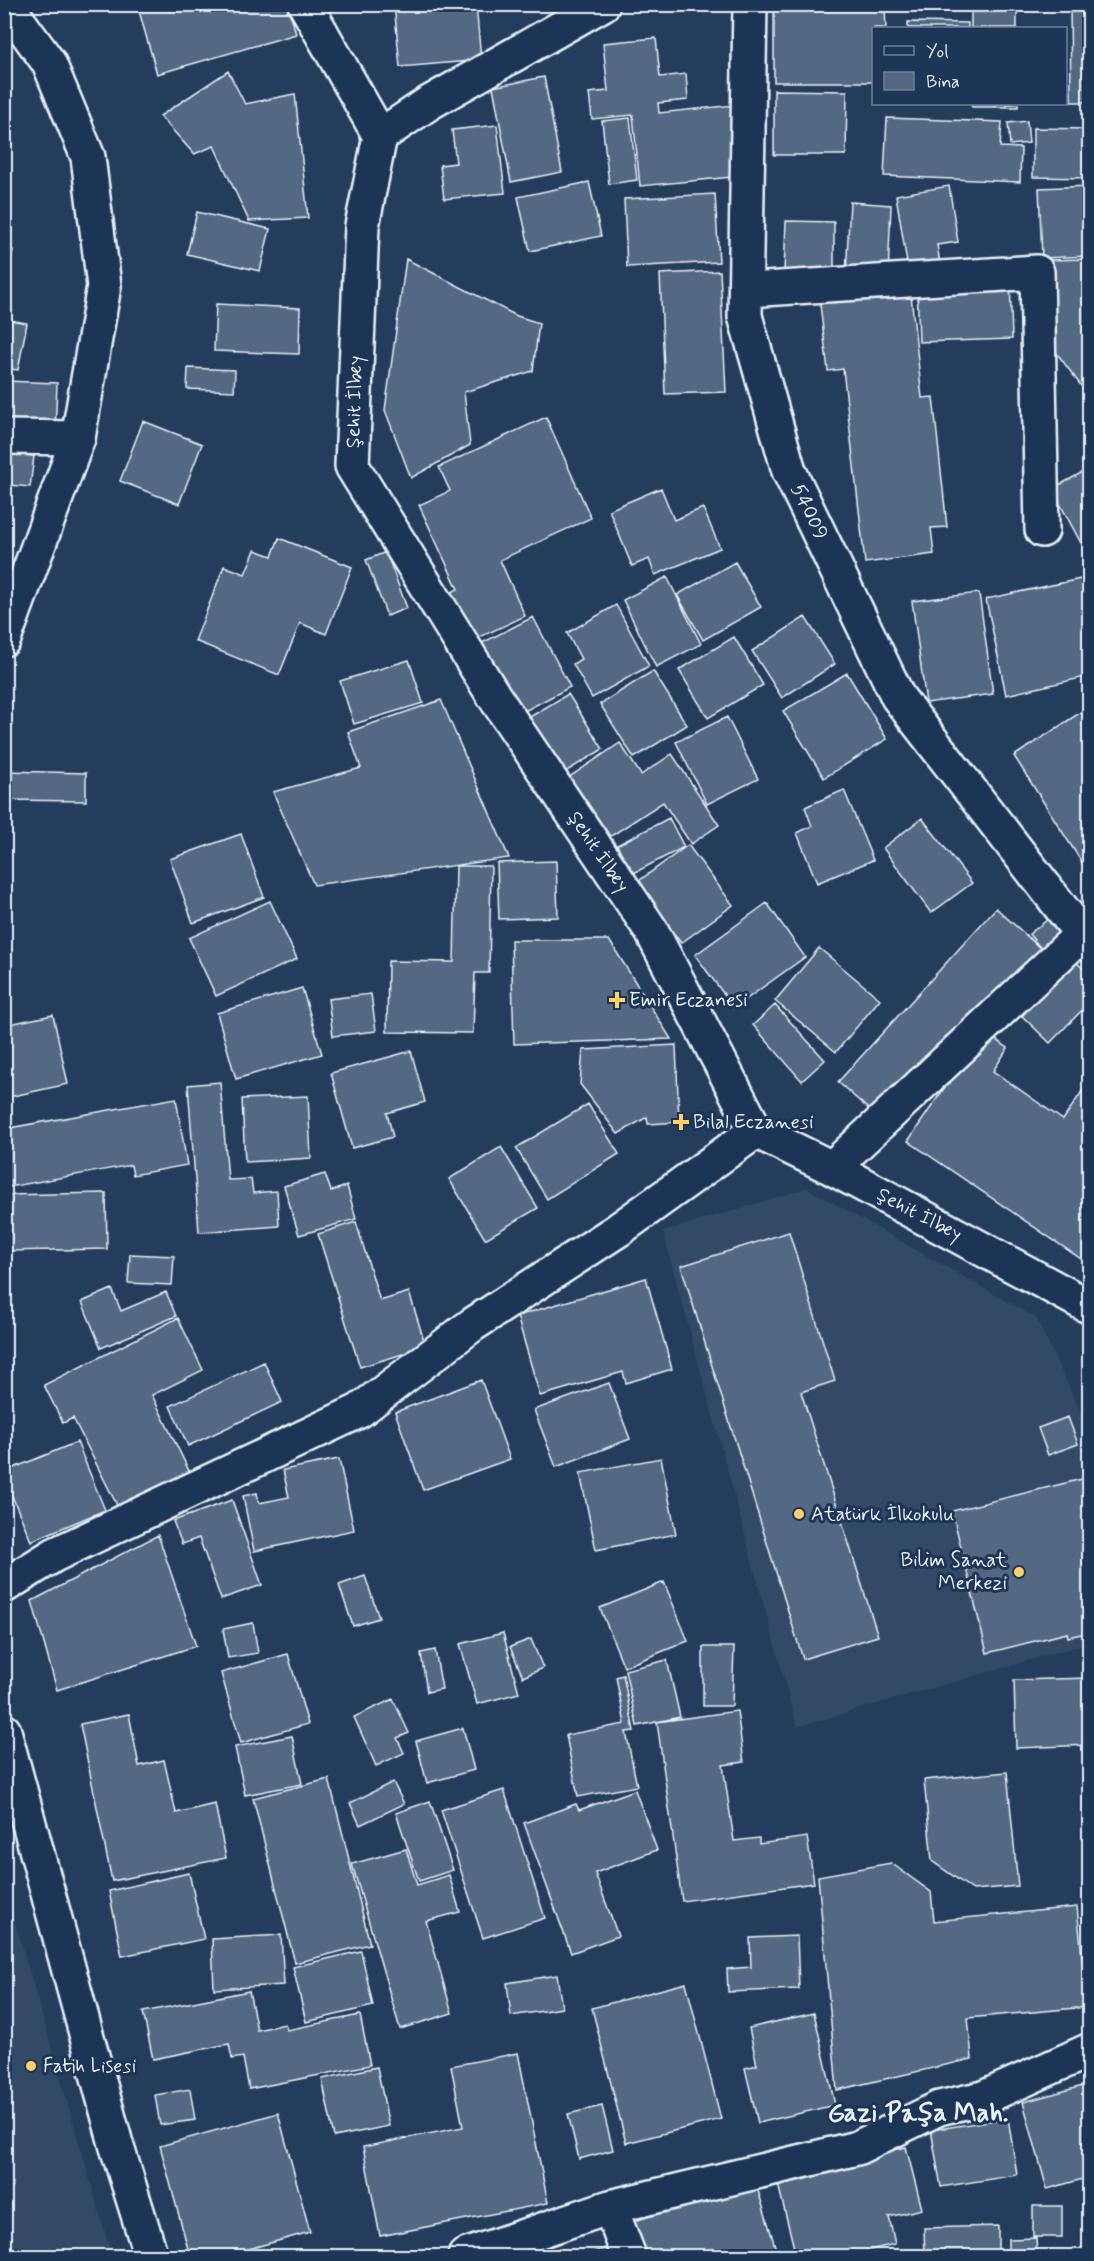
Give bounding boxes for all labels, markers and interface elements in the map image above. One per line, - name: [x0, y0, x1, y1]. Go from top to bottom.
- legend: [872, 27, 1067, 105]
- text: Yol: [926, 40, 949, 64]
- text: Bina: [926, 70, 960, 94]
- street label: Şehit İlbey: [340, 355, 370, 449]
- street label: 54009: [784, 479, 834, 545]
- street label: Şehit İlbey: [561, 806, 635, 898]
- place label: Emir Eczanesi: [629, 987, 748, 1014]
- marker: Emir Eczanesi: [610, 993, 624, 1007]
- place label: Bilal Eczanesi: [693, 1109, 814, 1136]
- marker: Bilal Eczanesi: [674, 1115, 688, 1129]
- street label: Şehit İlbey: [872, 1181, 966, 1249]
- place label: Atatürk İlkokulu: [811, 1501, 954, 1528]
- marker: Atatürk İlkokulu: [792, 1507, 806, 1521]
- place label: Bilim Sanat Merkezi: [901, 1547, 1007, 1597]
- marker: Bilim Sanat Merkezi: [1012, 1565, 1026, 1579]
- place label: Fatih Lisesi: [43, 2053, 136, 2080]
- marker: Fatih Lisesi: [24, 2059, 38, 2073]
- district label: Gazi Paşa Mah.: [828, 2097, 1008, 2131]

